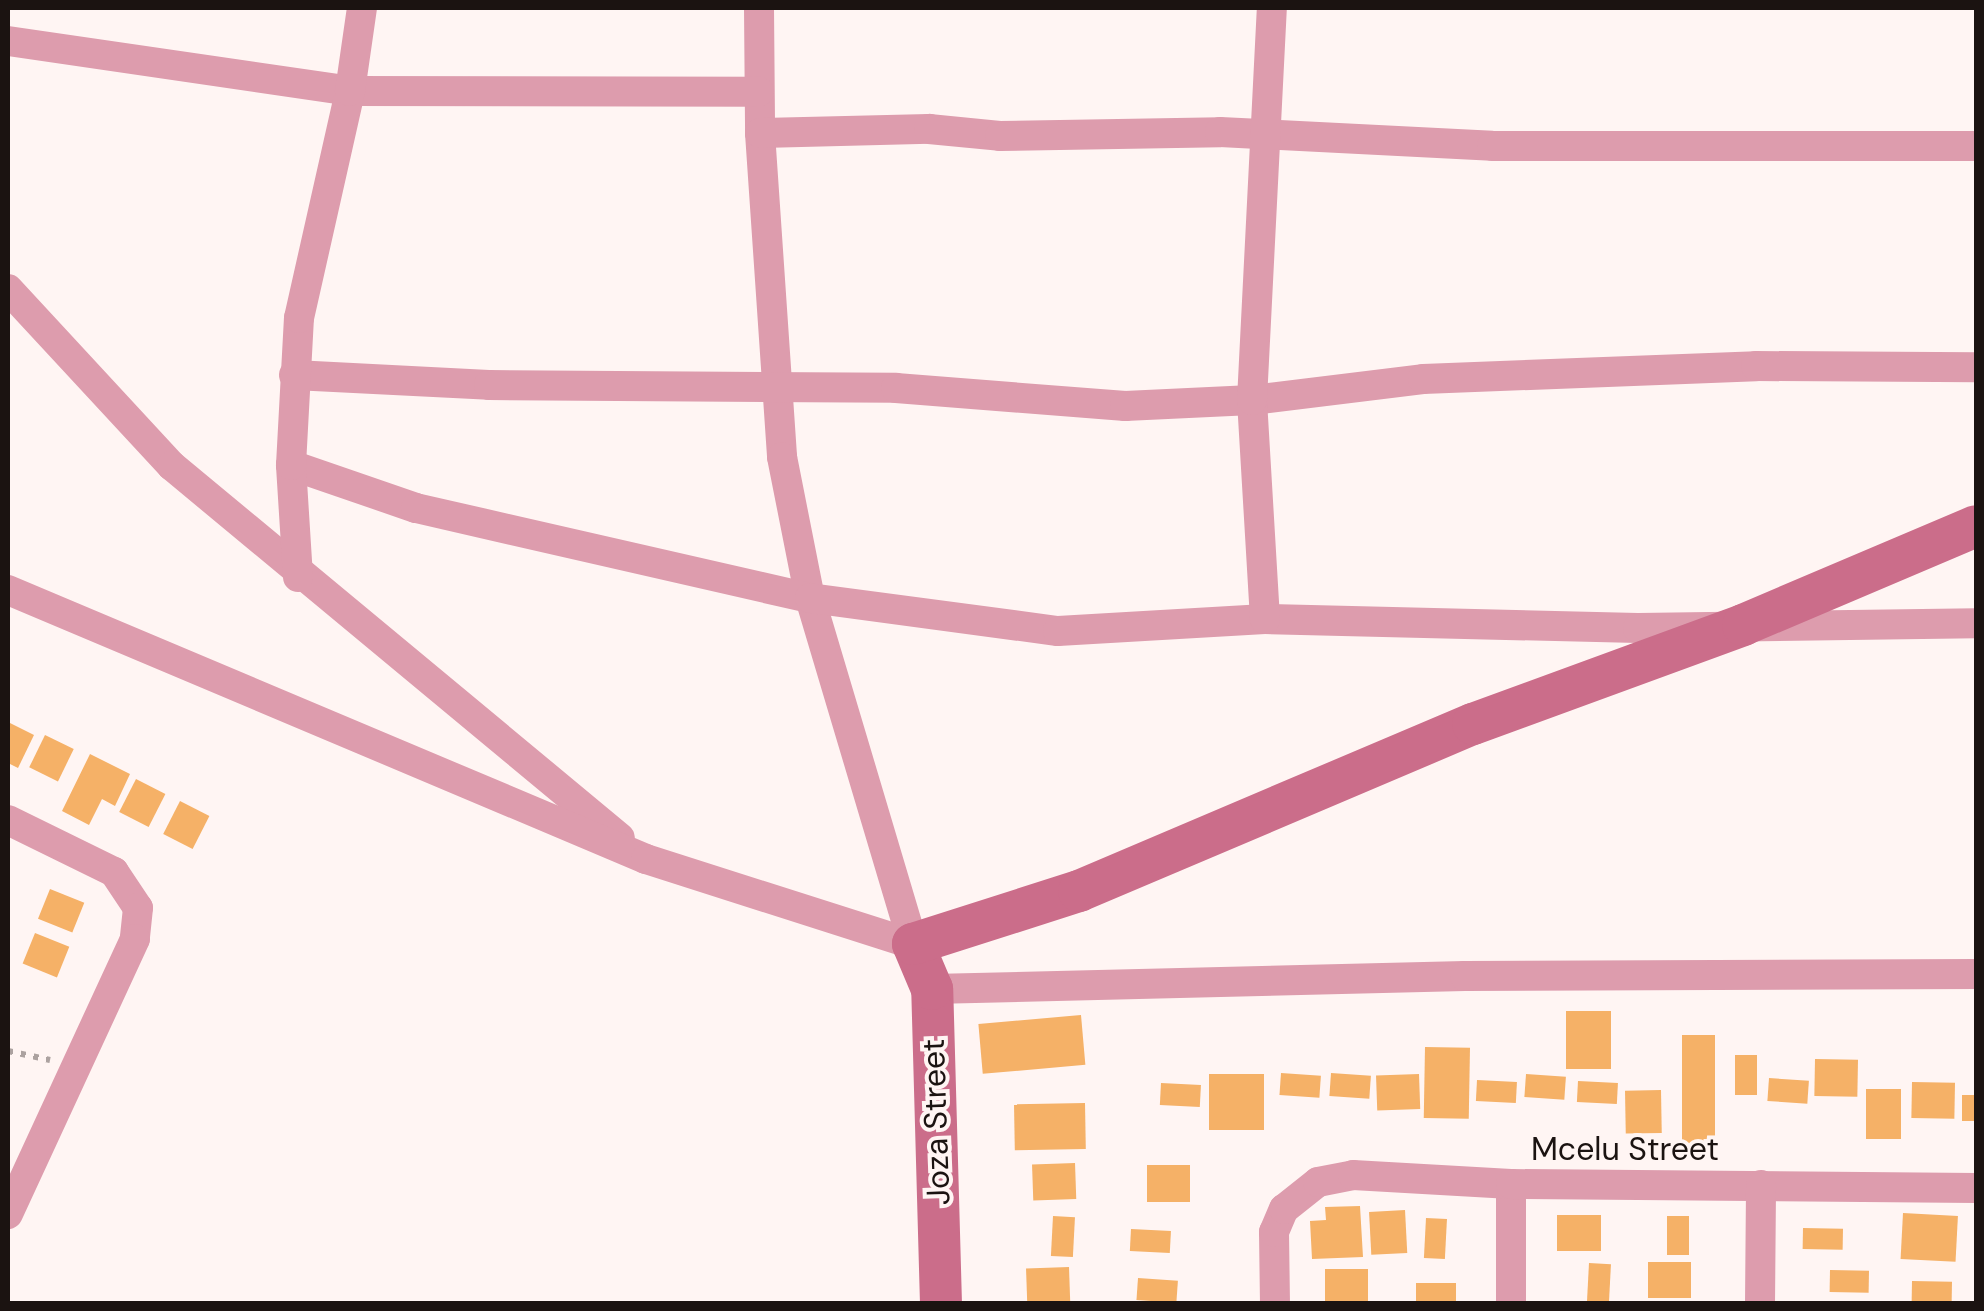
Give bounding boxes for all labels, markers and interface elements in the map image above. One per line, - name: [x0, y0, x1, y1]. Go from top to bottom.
- street label: Joza Street: [914, 1038, 958, 1206]
- street label: Mcelu Street: [1531, 1130, 1719, 1168]

